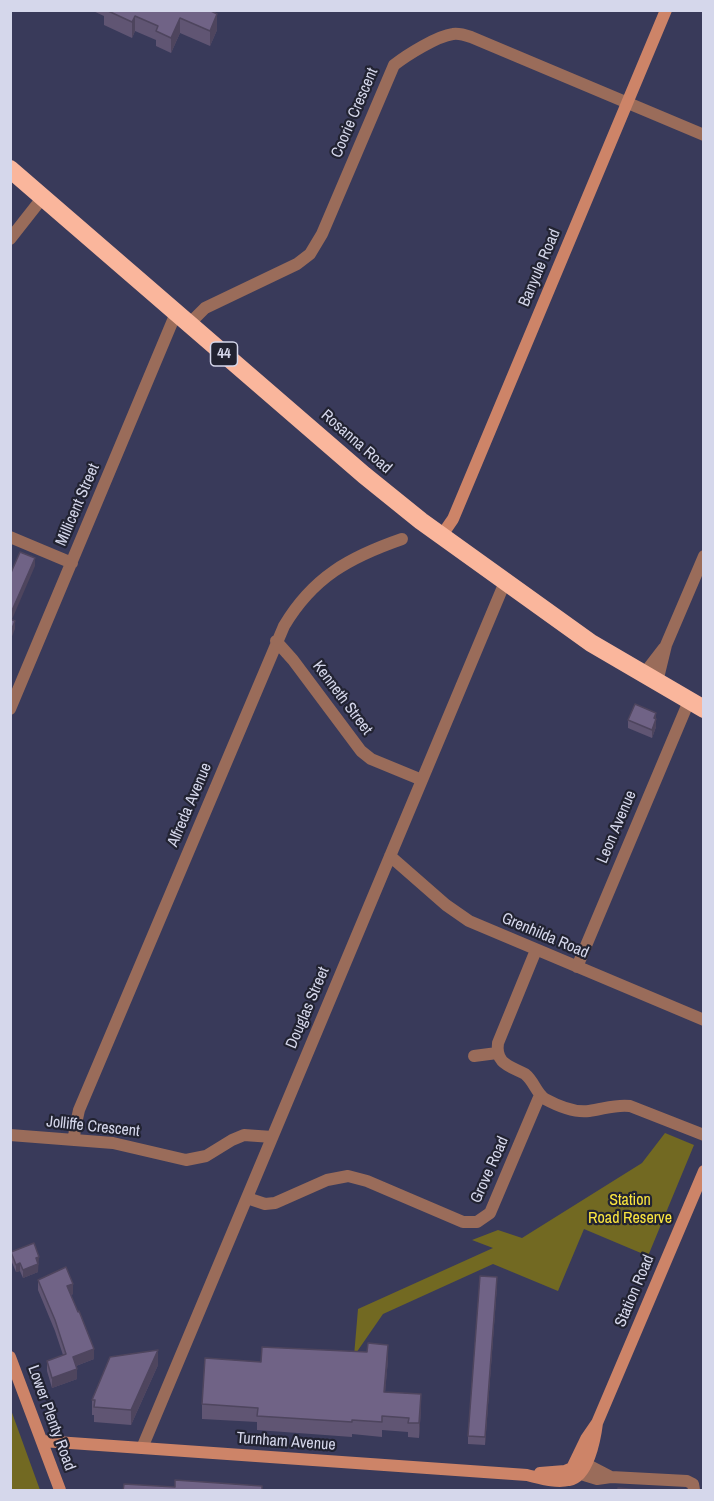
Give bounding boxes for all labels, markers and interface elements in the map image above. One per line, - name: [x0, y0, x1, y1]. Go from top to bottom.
- street label: Coorie Crescent: [328, 65, 382, 161]
- street label: Banyule Road: [515, 226, 565, 310]
- road number: 44: [210, 342, 238, 366]
- street label: Rosanna Road: [317, 406, 395, 478]
- street label: Millicent Street: [52, 461, 104, 549]
- street label: Kenneth Street: [308, 657, 376, 739]
- street label: Alfreda Avenue: [164, 760, 216, 850]
- street label: Leon Avenue: [593, 788, 641, 866]
- street label: Grenhilda Road: [499, 909, 591, 963]
- street label: Douglas Street: [282, 964, 334, 1052]
- street label: Jolliffe Crescent: [45, 1113, 141, 1141]
- street label: Grove Road: [467, 1134, 513, 1206]
- park label: Station Road Reserve: [588, 1191, 672, 1229]
- street label: Station Road: [611, 1252, 659, 1330]
- street label: Lower Plenty Road: [23, 1363, 79, 1473]
- street label: Turnham Avenue: [236, 1429, 336, 1455]

